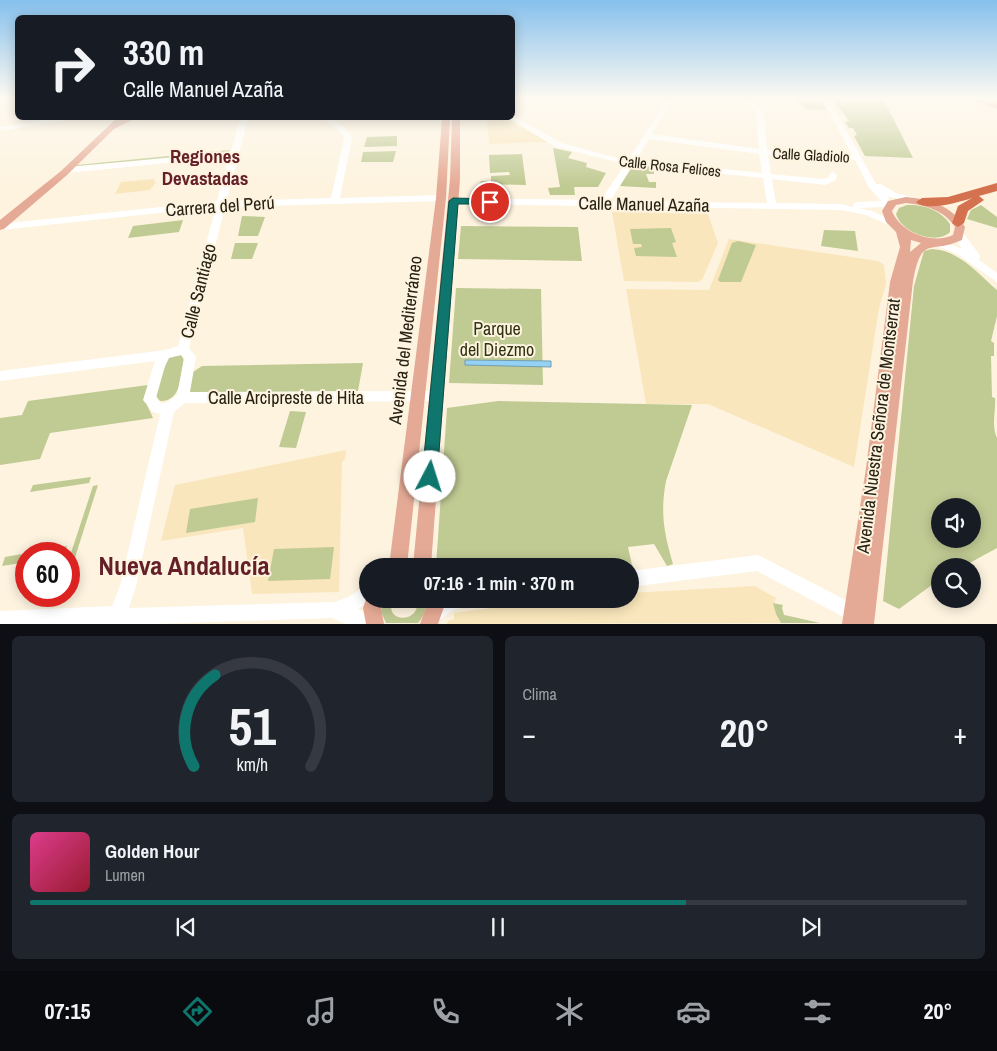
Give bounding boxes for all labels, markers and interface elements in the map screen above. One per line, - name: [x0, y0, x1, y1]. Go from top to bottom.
- text: 330 m: [123, 29, 204, 76]
- icon: right: [40, 35, 105, 100]
- text: Calle Manuel Azaña: [123, 74, 283, 104]
- street label: Calle Gladiolo: [772, 142, 850, 168]
- district label: Regiones Devastadas: [162, 143, 248, 191]
- street label: Calle Rosa Felices: [618, 150, 722, 182]
- pin: [469, 181, 511, 223]
- icon: arrive: [476, 188, 504, 216]
- street label: Carrera del Perú: [165, 190, 275, 222]
- street label: Calle Manuel Azaña: [578, 190, 710, 218]
- street label: Calle Santiago: [174, 241, 222, 341]
- street label: Avenida del Mediterráneo: [382, 254, 428, 427]
- street label: Avenida Nuestra Señora de Montserrat: [850, 297, 906, 556]
- park label: Parque del Diezmo: [460, 316, 534, 362]
- street label: Calle Arcipreste de Hita: [208, 385, 364, 410]
- position arrow: [403, 450, 455, 502]
- map controls: [931, 498, 981, 608]
- button: sound: [931, 498, 981, 548]
- speed limit sign: 60: [15, 542, 80, 607]
- district label: Nueva Andalucía: [98, 548, 270, 583]
- button: search: [931, 558, 981, 608]
- text: 07:16 · 1 min · 370 m: [424, 570, 574, 596]
- text: Clima: [523, 683, 557, 705]
- text: 51: [229, 691, 276, 761]
- text: 20°: [720, 708, 770, 759]
- text: −: [523, 715, 536, 753]
- text: +: [954, 715, 967, 753]
- text: km/h: [236, 753, 268, 777]
- text: Golden Hour: [105, 838, 199, 864]
- text: Lumen: [105, 864, 145, 886]
- icon: previous: [172, 913, 200, 941]
- icon: pause: [484, 913, 512, 941]
- icon: next: [797, 913, 825, 941]
- icon: directions: [180, 994, 215, 1029]
- icon: music: [304, 994, 339, 1029]
- icon: phone: [428, 994, 463, 1029]
- icon: climate: [552, 994, 587, 1029]
- icon: car: [676, 994, 711, 1029]
- icon: filters: [800, 994, 835, 1029]
- text: 07:15: [44, 996, 91, 1026]
- text: 20°: [924, 996, 952, 1026]

